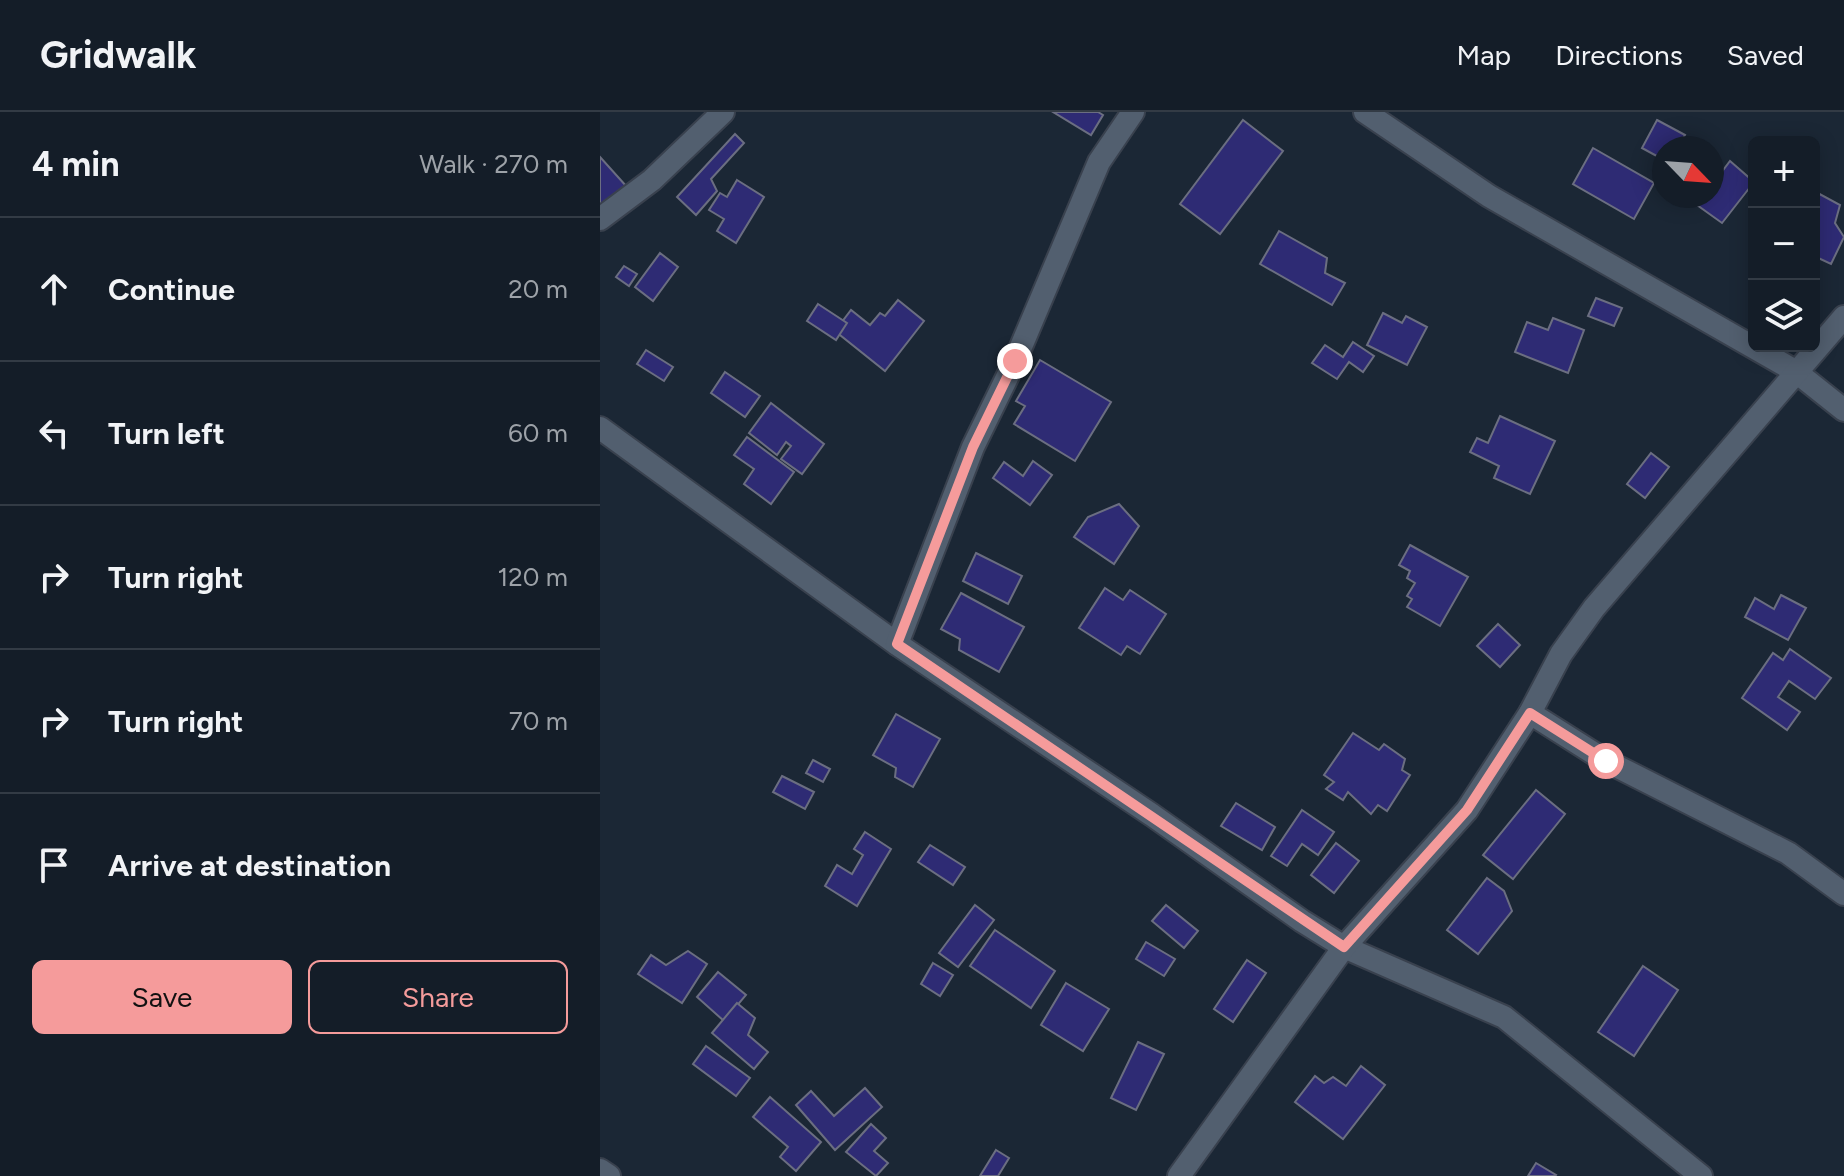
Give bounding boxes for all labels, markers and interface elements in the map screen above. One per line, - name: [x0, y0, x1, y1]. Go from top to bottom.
- text: Gridwalk: [40, 32, 196, 78]
- text: Map: [1457, 38, 1511, 72]
- text: Directions: [1555, 38, 1683, 72]
- text: Saved: [1727, 38, 1804, 72]
- north arrow: [1652, 136, 1724, 208]
- map controls: [1748, 136, 1820, 352]
- button: +: [1748, 136, 1820, 208]
- text: 4 min: [32, 144, 119, 185]
- text: Walk · 270 m: [419, 148, 568, 180]
- button: −: [1748, 208, 1820, 280]
- icon: ahead: [32, 267, 76, 311]
- text: Continue: [108, 271, 235, 308]
- text: 20 m: [508, 273, 568, 305]
- button: layers: [1748, 280, 1820, 352]
- route end: [997, 343, 1033, 379]
- icon: left: [32, 411, 76, 455]
- text: Turn left: [108, 415, 225, 452]
- text: 60 m: [508, 417, 568, 449]
- icon: right: [32, 555, 76, 599]
- text: Turn right: [108, 559, 243, 596]
- text: 120 m: [498, 561, 568, 593]
- icon: right: [32, 699, 76, 743]
- text: Turn right: [108, 703, 243, 740]
- text: 70 m: [509, 705, 568, 737]
- route start: [1588, 743, 1624, 779]
- icon: arrive: [32, 843, 76, 887]
- text: Arrive at destination: [108, 847, 391, 884]
- button: Save: [32, 960, 292, 1034]
- button: Share: [308, 960, 568, 1034]

